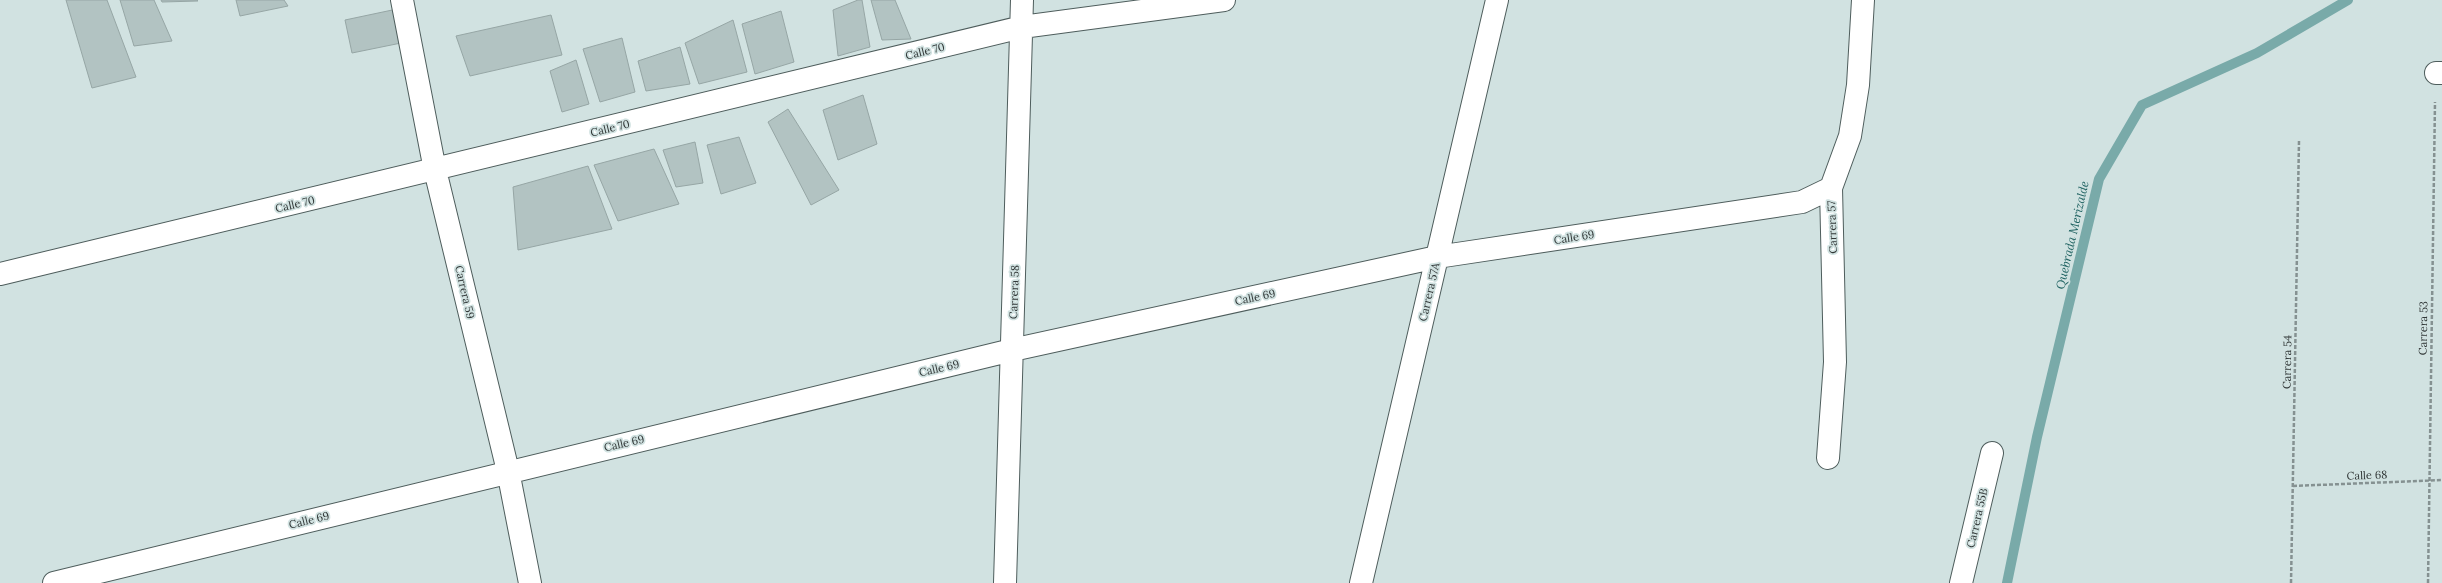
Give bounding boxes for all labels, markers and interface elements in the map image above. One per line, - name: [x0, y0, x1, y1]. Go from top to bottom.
- street label: Calle 70: [904, 39, 946, 63]
- street label: Calle 70: [589, 116, 631, 140]
- water label: Quebrada Merizalde: [2052, 179, 2092, 291]
- street label: Calle 70: [274, 193, 316, 215]
- street label: Carrera 57: [1824, 200, 1840, 254]
- street label: Calle 69: [1553, 227, 1595, 247]
- street label: Carrera 57A: [1415, 260, 1443, 323]
- street label: Carrera 59: [452, 264, 478, 320]
- street label: Carrera 58: [1006, 265, 1022, 319]
- street label: Calle 69: [1234, 286, 1276, 308]
- street label: Carrera 53: [2416, 301, 2430, 355]
- street label: Carrera 54: [2280, 335, 2294, 389]
- street label: Calle 69: [917, 357, 961, 379]
- street label: Calle 69: [602, 432, 646, 454]
- street label: Calle 68: [2346, 467, 2388, 483]
- street label: Carrera 55B: [1963, 487, 1991, 549]
- street label: Calle 69: [287, 508, 331, 532]

